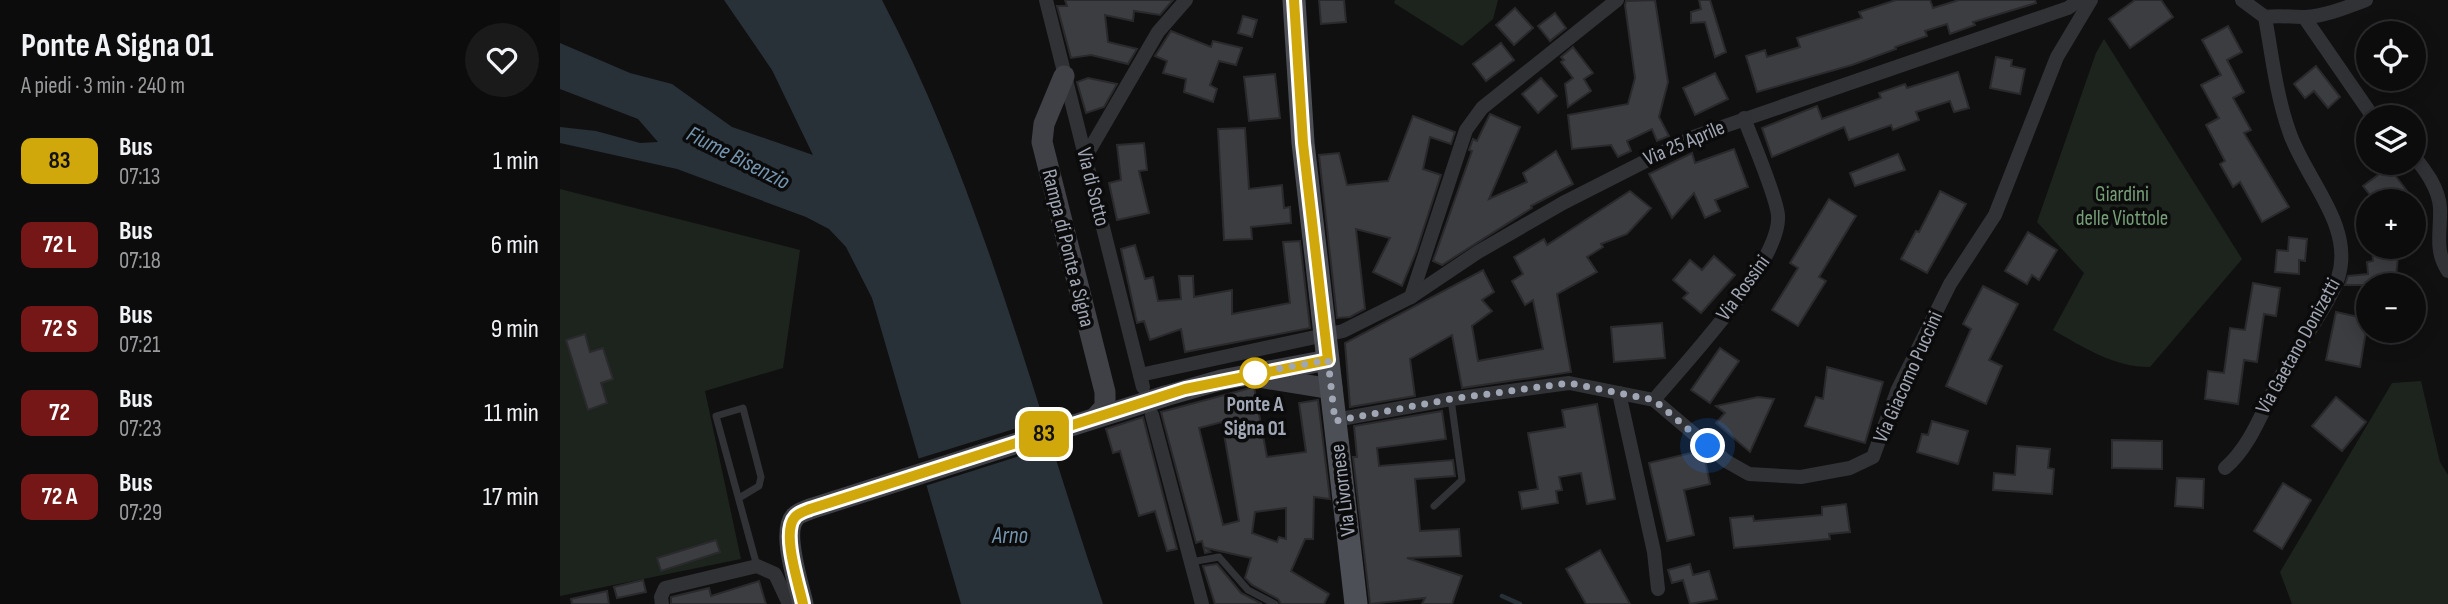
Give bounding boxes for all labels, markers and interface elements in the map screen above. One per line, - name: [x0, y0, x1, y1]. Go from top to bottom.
- map controls: [2356, 21, 2426, 343]
- button: locate: [2356, 21, 2426, 91]
- button: heart: [465, 23, 539, 97]
- text: Ponte A Signa 01: [21, 26, 213, 66]
- text: A piedi · 3 min · 240 m: [21, 72, 185, 100]
- button: layers: [2356, 105, 2426, 175]
- street label: Via 25 Aprile: [1640, 115, 1728, 171]
- water label: Fiume Bisenzio: [682, 120, 795, 196]
- text: Bus: [119, 132, 153, 163]
- street label: Via di Sotto: [1071, 145, 1115, 229]
- text: 83: [48, 146, 71, 175]
- text: 1 min: [493, 146, 539, 177]
- text: 07:13: [119, 163, 160, 191]
- street label: Rampa di Ponte a Signa: [1036, 167, 1100, 329]
- park label: Giardini delle Viottole: [2076, 182, 2168, 231]
- button: +: [2356, 189, 2426, 259]
- text: Bus: [119, 216, 153, 247]
- text: 72 L: [42, 230, 77, 259]
- text: 6 min: [491, 230, 539, 261]
- text: 07:18: [119, 247, 161, 275]
- street label: Via Rossini: [1711, 250, 1775, 326]
- button: −: [2356, 273, 2426, 343]
- street label: Via Gaetano Donizetti: [2250, 274, 2346, 418]
- text: Bus: [119, 300, 153, 331]
- street label: Via Giacomo Puccini: [1868, 308, 1948, 446]
- text: 72 S: [42, 314, 77, 343]
- text: 9 min: [491, 314, 539, 345]
- text: 07:21: [119, 331, 160, 359]
- marker: Ponte A Signa 01: [1240, 358, 1270, 388]
- text: Bus: [119, 384, 153, 415]
- place label: Ponte A Signa 01: [1224, 392, 1286, 441]
- text: 72: [49, 398, 70, 427]
- text: 11 min: [484, 398, 539, 429]
- line badge: 83: [1012, 411, 1076, 457]
- text: 07:23: [119, 415, 162, 443]
- text: 83: [1033, 419, 1055, 448]
- your location: [1690, 428, 1725, 463]
- street label: Via Livornese: [1325, 443, 1361, 537]
- text: Bus: [119, 468, 153, 499]
- text: 72 A: [41, 482, 78, 511]
- text: 17 min: [483, 482, 539, 513]
- text: 07:29: [119, 499, 162, 527]
- water label: Arno: [991, 522, 1028, 550]

